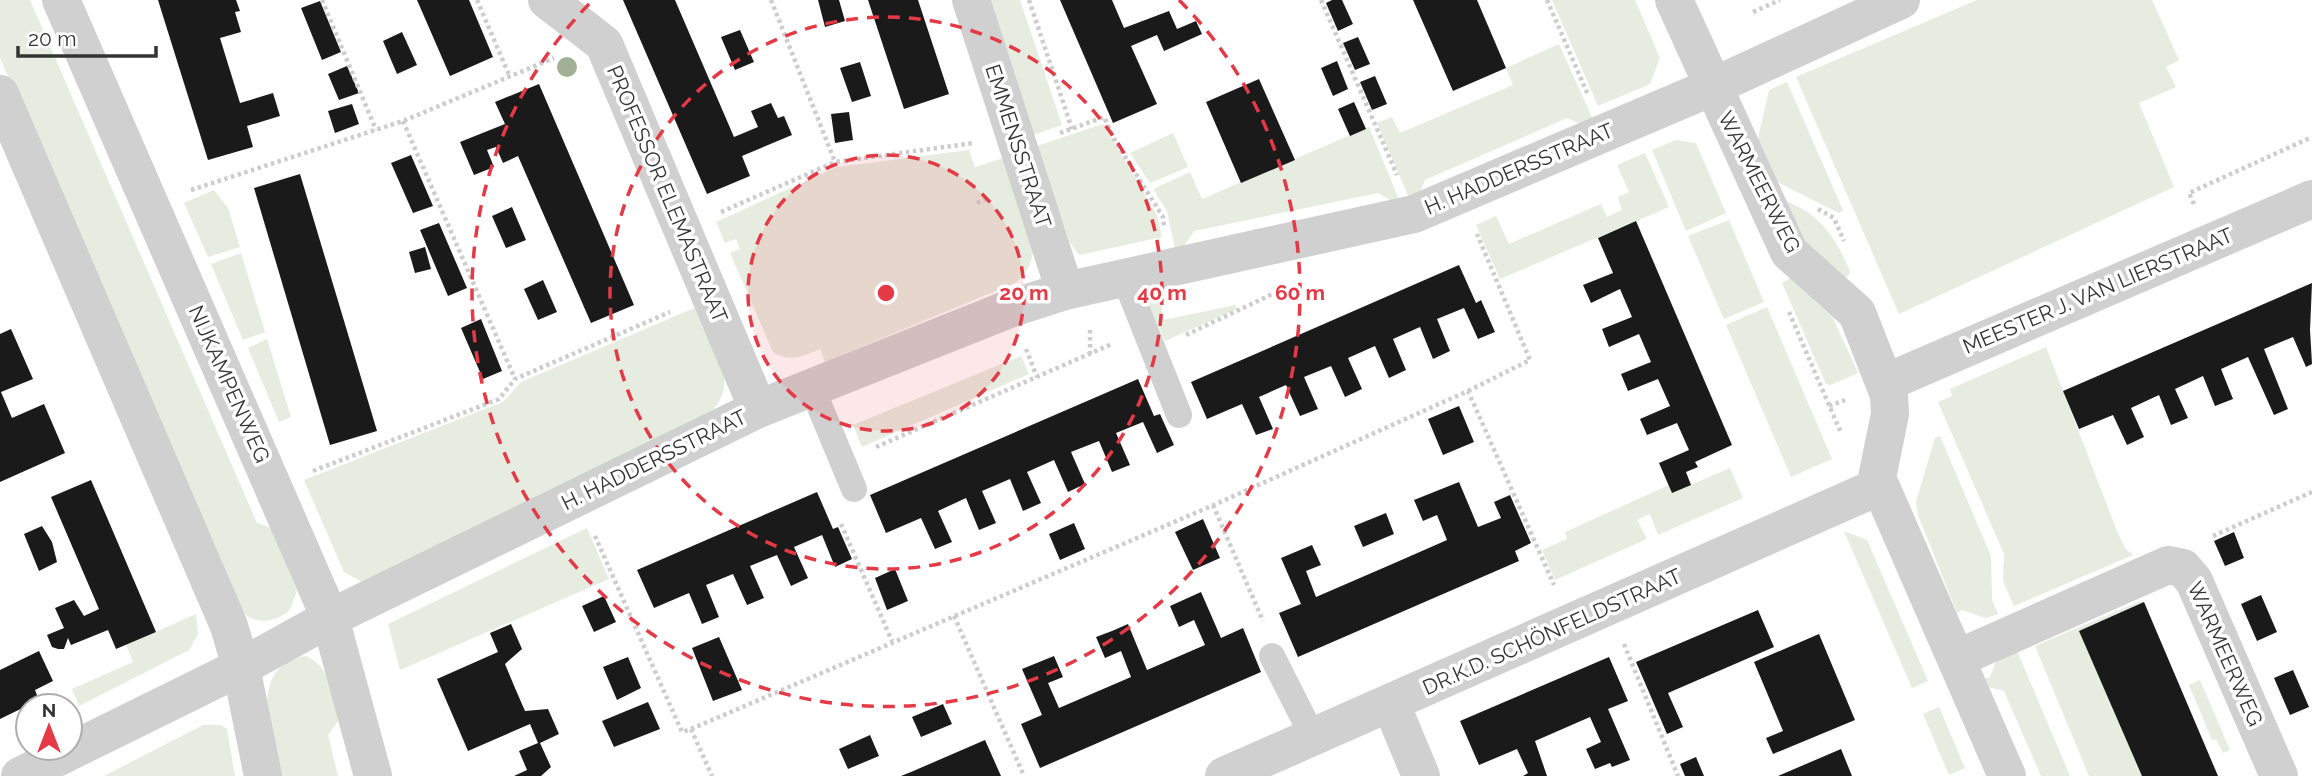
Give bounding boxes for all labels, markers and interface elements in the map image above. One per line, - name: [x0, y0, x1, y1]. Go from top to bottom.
- scale bar: [18, 14, 156, 58]
- text: 20 m: [28, 26, 76, 51]
- street label: PROFESSOR ELEMASTRAAT: [602, 61, 733, 326]
- street label: EMMENSSTRAAT: [980, 61, 1057, 231]
- street label: WARMEERWEG: [1713, 107, 1806, 257]
- street label: H. HADDERSSTRAAT: [1421, 117, 1617, 220]
- street label: MEESTER J. VAN LIERSTRAAT: [1959, 222, 2237, 359]
- text: 20 m: [999, 280, 1049, 305]
- text: 40 m: [1137, 280, 1187, 305]
- text: 60 m: [1275, 280, 1325, 305]
- centre of rings: [874, 281, 898, 305]
- street label: NIJKAMPENWEG: [184, 301, 275, 466]
- street label: H. HADDERSSTRAAT: [557, 404, 751, 515]
- street label: DR.K.D. SCHÖNFELDSTRAAT: [1419, 563, 1685, 700]
- street label: WARMEERWEG: [2182, 578, 2268, 730]
- north arrow: [14, 692, 84, 762]
- text: N: [42, 699, 56, 721]

